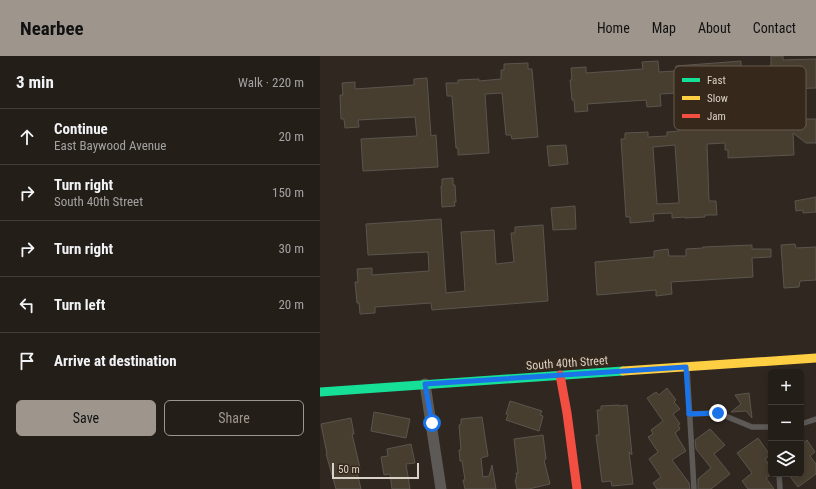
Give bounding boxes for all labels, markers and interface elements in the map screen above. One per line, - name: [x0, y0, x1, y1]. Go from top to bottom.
- text: Nearbee: [20, 17, 84, 40]
- text: Home: [597, 20, 630, 36]
- text: Map: [652, 20, 676, 36]
- text: About: [698, 20, 731, 36]
- text: Contact: [753, 20, 796, 36]
- legend: [674, 66, 806, 130]
- text: 3 min: [16, 72, 54, 92]
- text: Fast: [707, 74, 726, 87]
- text: Walk · 220 m: [238, 75, 304, 90]
- text: Slow: [707, 92, 728, 105]
- text: Jam: [707, 110, 726, 123]
- text: Continue: [54, 120, 108, 138]
- icon: ahead: [16, 126, 38, 148]
- text: 20 m: [278, 129, 304, 144]
- text: East Baywood Avenue: [54, 138, 166, 153]
- text: Turn right: [54, 176, 113, 194]
- icon: right: [16, 182, 38, 204]
- text: 150 m: [272, 185, 304, 200]
- text: South 40th Street: [54, 194, 143, 209]
- icon: right: [16, 238, 38, 260]
- text: Turn right: [54, 240, 113, 258]
- text: 30 m: [278, 241, 304, 256]
- icon: left: [16, 294, 38, 316]
- text: Turn left: [54, 296, 105, 314]
- text: 20 m: [278, 297, 304, 312]
- icon: arrive: [16, 350, 38, 372]
- text: Arrive at destination: [54, 352, 177, 370]
- street label: South 40th Street: [526, 353, 609, 373]
- map controls: [768, 369, 804, 477]
- button: +: [768, 369, 804, 405]
- button: Save: [16, 400, 156, 436]
- button: Share: [164, 400, 304, 436]
- route end: [709, 404, 727, 422]
- button: −: [768, 405, 804, 441]
- route start: [423, 414, 441, 432]
- button: layers: [768, 441, 804, 477]
- scale bar: [332, 461, 419, 480]
- text: 50 m: [338, 463, 360, 476]

